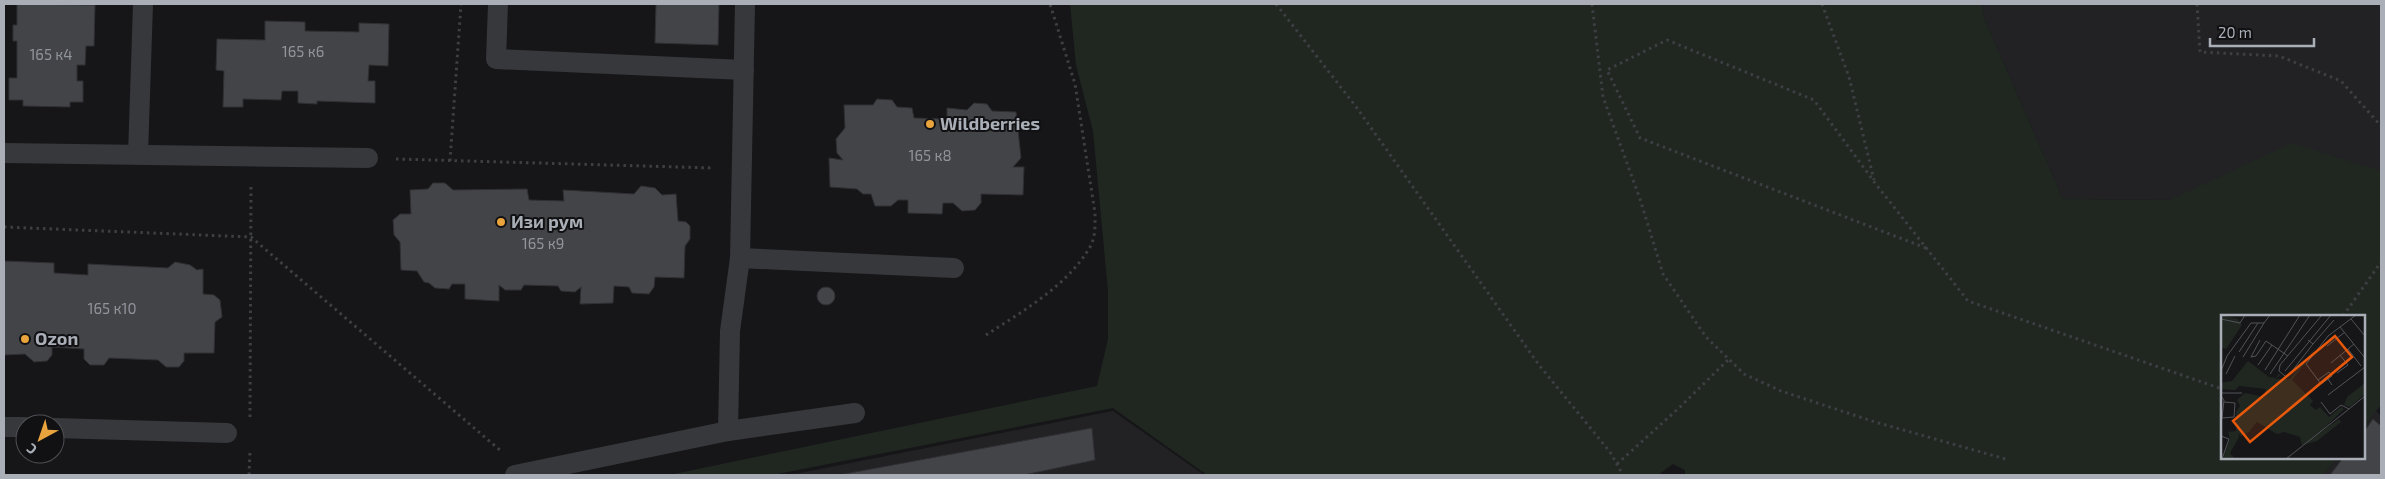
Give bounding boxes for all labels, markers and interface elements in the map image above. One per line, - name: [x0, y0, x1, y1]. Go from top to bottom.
- scale bar: [2210, 15, 2314, 47]
- text: 20 m: [2218, 23, 2252, 41]
- house number: 165 к6: [282, 42, 324, 60]
- house number: 165 к4: [29, 45, 73, 63]
- place label: Wildberries: [940, 112, 1040, 134]
- marker: Wildberries: [924, 118, 936, 130]
- house number: 165 к8: [908, 146, 952, 164]
- place label: Изи рум: [511, 210, 583, 232]
- marker: Изи рум: [495, 216, 507, 228]
- house number: 165 к9: [522, 234, 564, 252]
- house number: 165 к10: [88, 299, 137, 317]
- inset map: [2221, 315, 2365, 459]
- place label: Ozon: [35, 327, 78, 349]
- marker: Ozon: [19, 333, 31, 345]
- north arrow: [15, 414, 65, 464]
- text: С: [23, 440, 40, 458]

